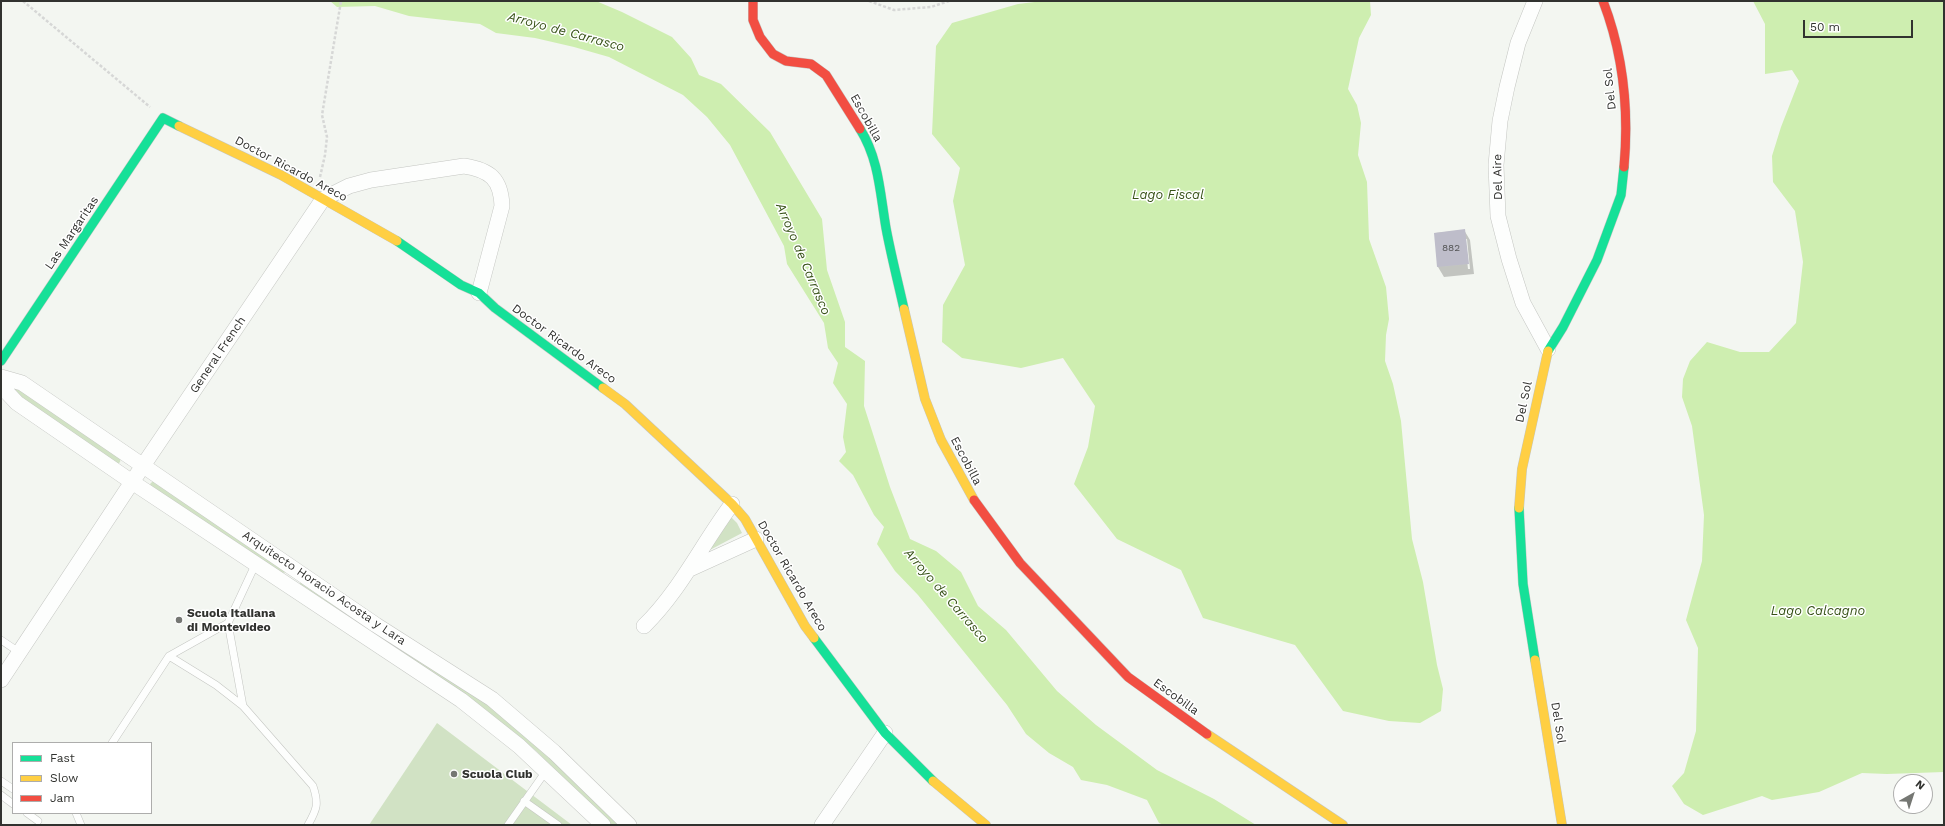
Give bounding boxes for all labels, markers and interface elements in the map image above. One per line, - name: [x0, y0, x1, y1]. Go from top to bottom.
- water label: Arroyo de Carrasco: [506, 9, 626, 55]
- scale bar: [1805, 12, 1915, 38]
- text: 50 m: [1810, 20, 1840, 34]
- street label: Del Sol: [1601, 67, 1619, 111]
- street label: Escobilla: [847, 91, 885, 145]
- street label: Doctor Ricardo Areco: [232, 133, 350, 205]
- street label: Del Aire: [1490, 154, 1506, 200]
- water label: Lago Fiscal: [1132, 187, 1204, 203]
- street label: Las Margaritas: [42, 194, 102, 272]
- water label: Arroyo de Carrasco: [772, 201, 834, 317]
- house number: 882: [1442, 242, 1460, 254]
- street label: Doctor Ricardo Areco: [509, 301, 619, 387]
- street label: General French: [187, 314, 249, 396]
- street label: Del Sol: [1513, 380, 1535, 424]
- street label: Escobilla: [947, 434, 985, 488]
- street label: Doctor Ricardo Areco: [754, 518, 830, 634]
- street label: Arquitecto Horacio Acosta y Lara: [240, 528, 408, 648]
- water label: Arroyo de Carrasco: [901, 546, 991, 646]
- water label: Lago Calcagno: [1771, 603, 1865, 619]
- place label: Scuola Italiana di Montevideo: [187, 606, 275, 634]
- marker: Scuola Italiana di Montevideo: [174, 615, 184, 625]
- street label: Escobilla: [1150, 676, 1202, 718]
- street label: Del Sol: [1548, 701, 1568, 745]
- legend: [12, 742, 152, 814]
- text: Fast: [50, 751, 75, 765]
- place label: Scuola Club: [462, 767, 533, 781]
- marker: Scuola Club: [449, 769, 459, 779]
- text: Slow: [50, 771, 78, 785]
- north arrow: [1893, 774, 1933, 814]
- text: N: [1913, 777, 1927, 793]
- text: Jam: [50, 791, 75, 805]

